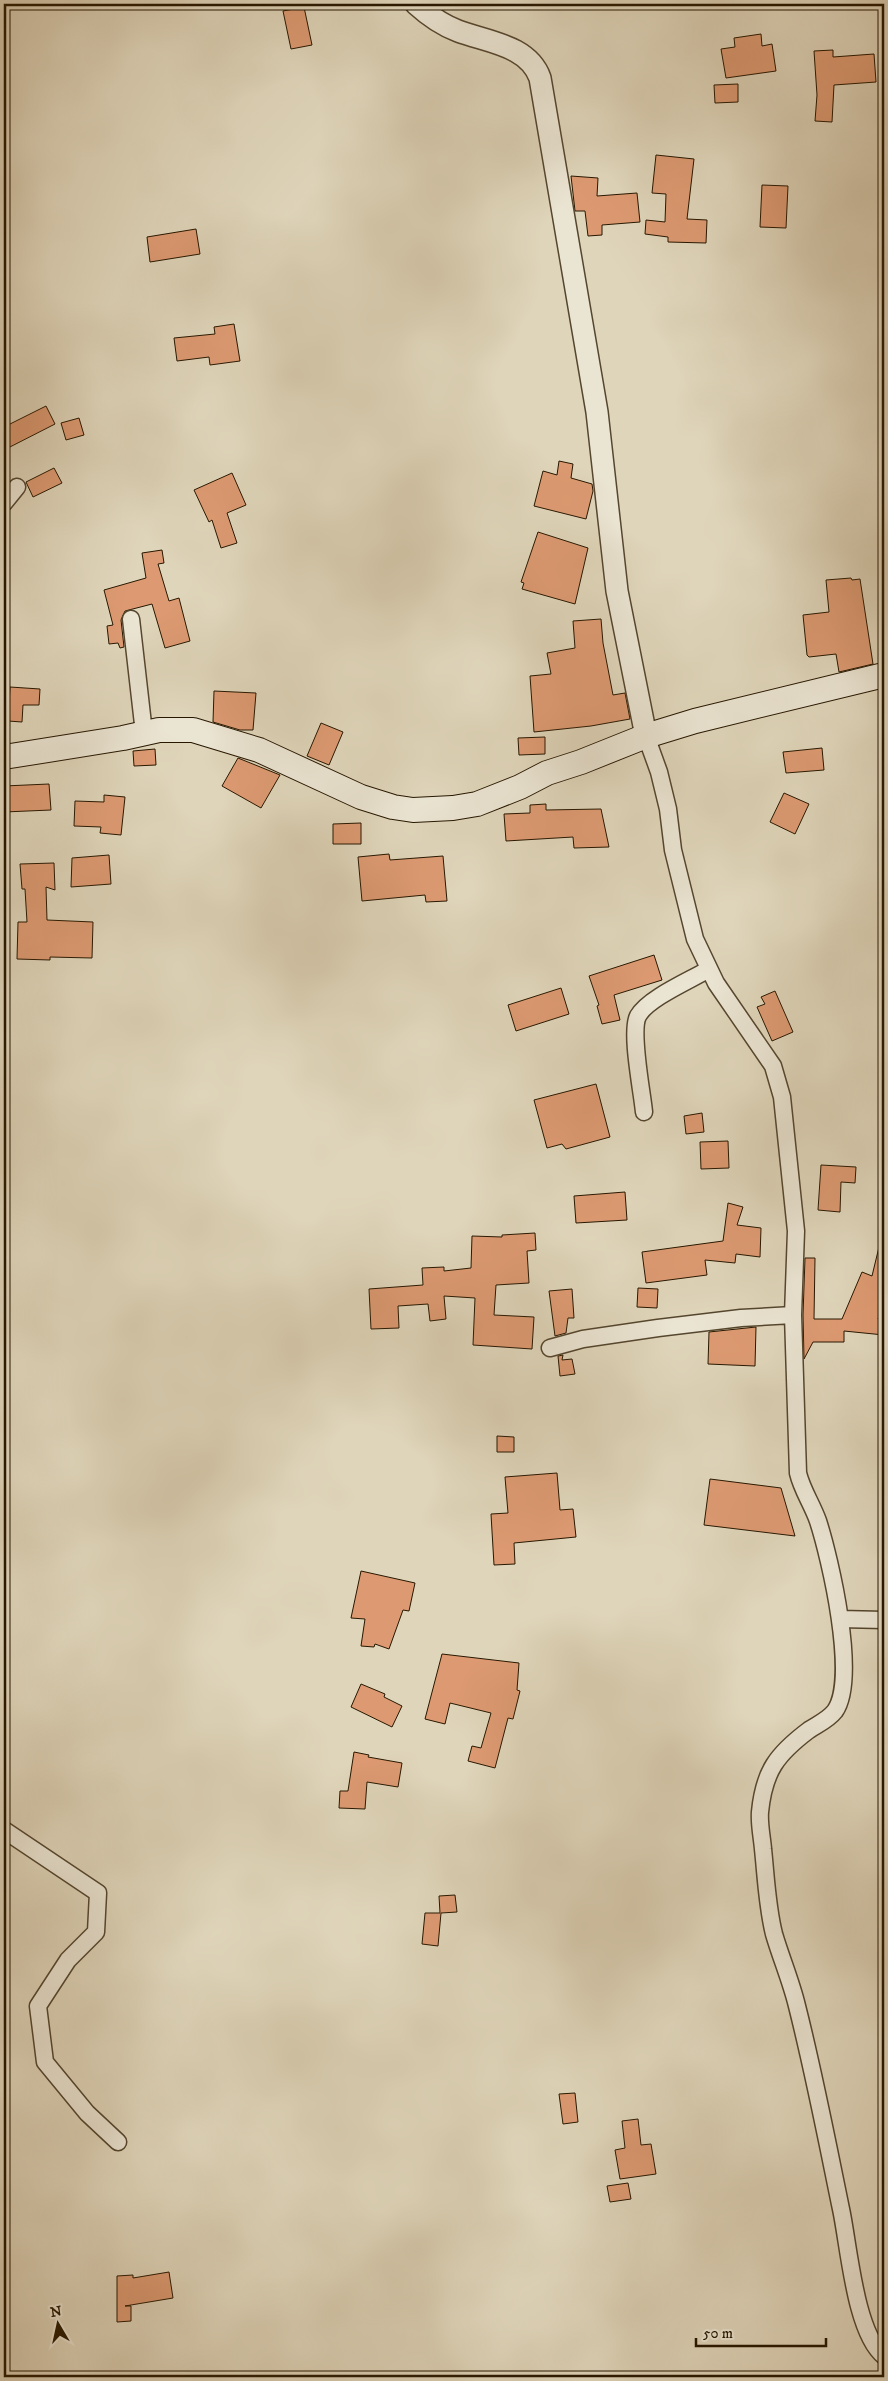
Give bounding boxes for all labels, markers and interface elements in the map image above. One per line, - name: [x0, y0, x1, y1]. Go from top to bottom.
- north arrow: [32, 2298, 82, 2348]
- text: N: [49, 2302, 64, 2322]
- scale bar: [696, 2316, 826, 2348]
- text: 50 m: [703, 2324, 733, 2343]

